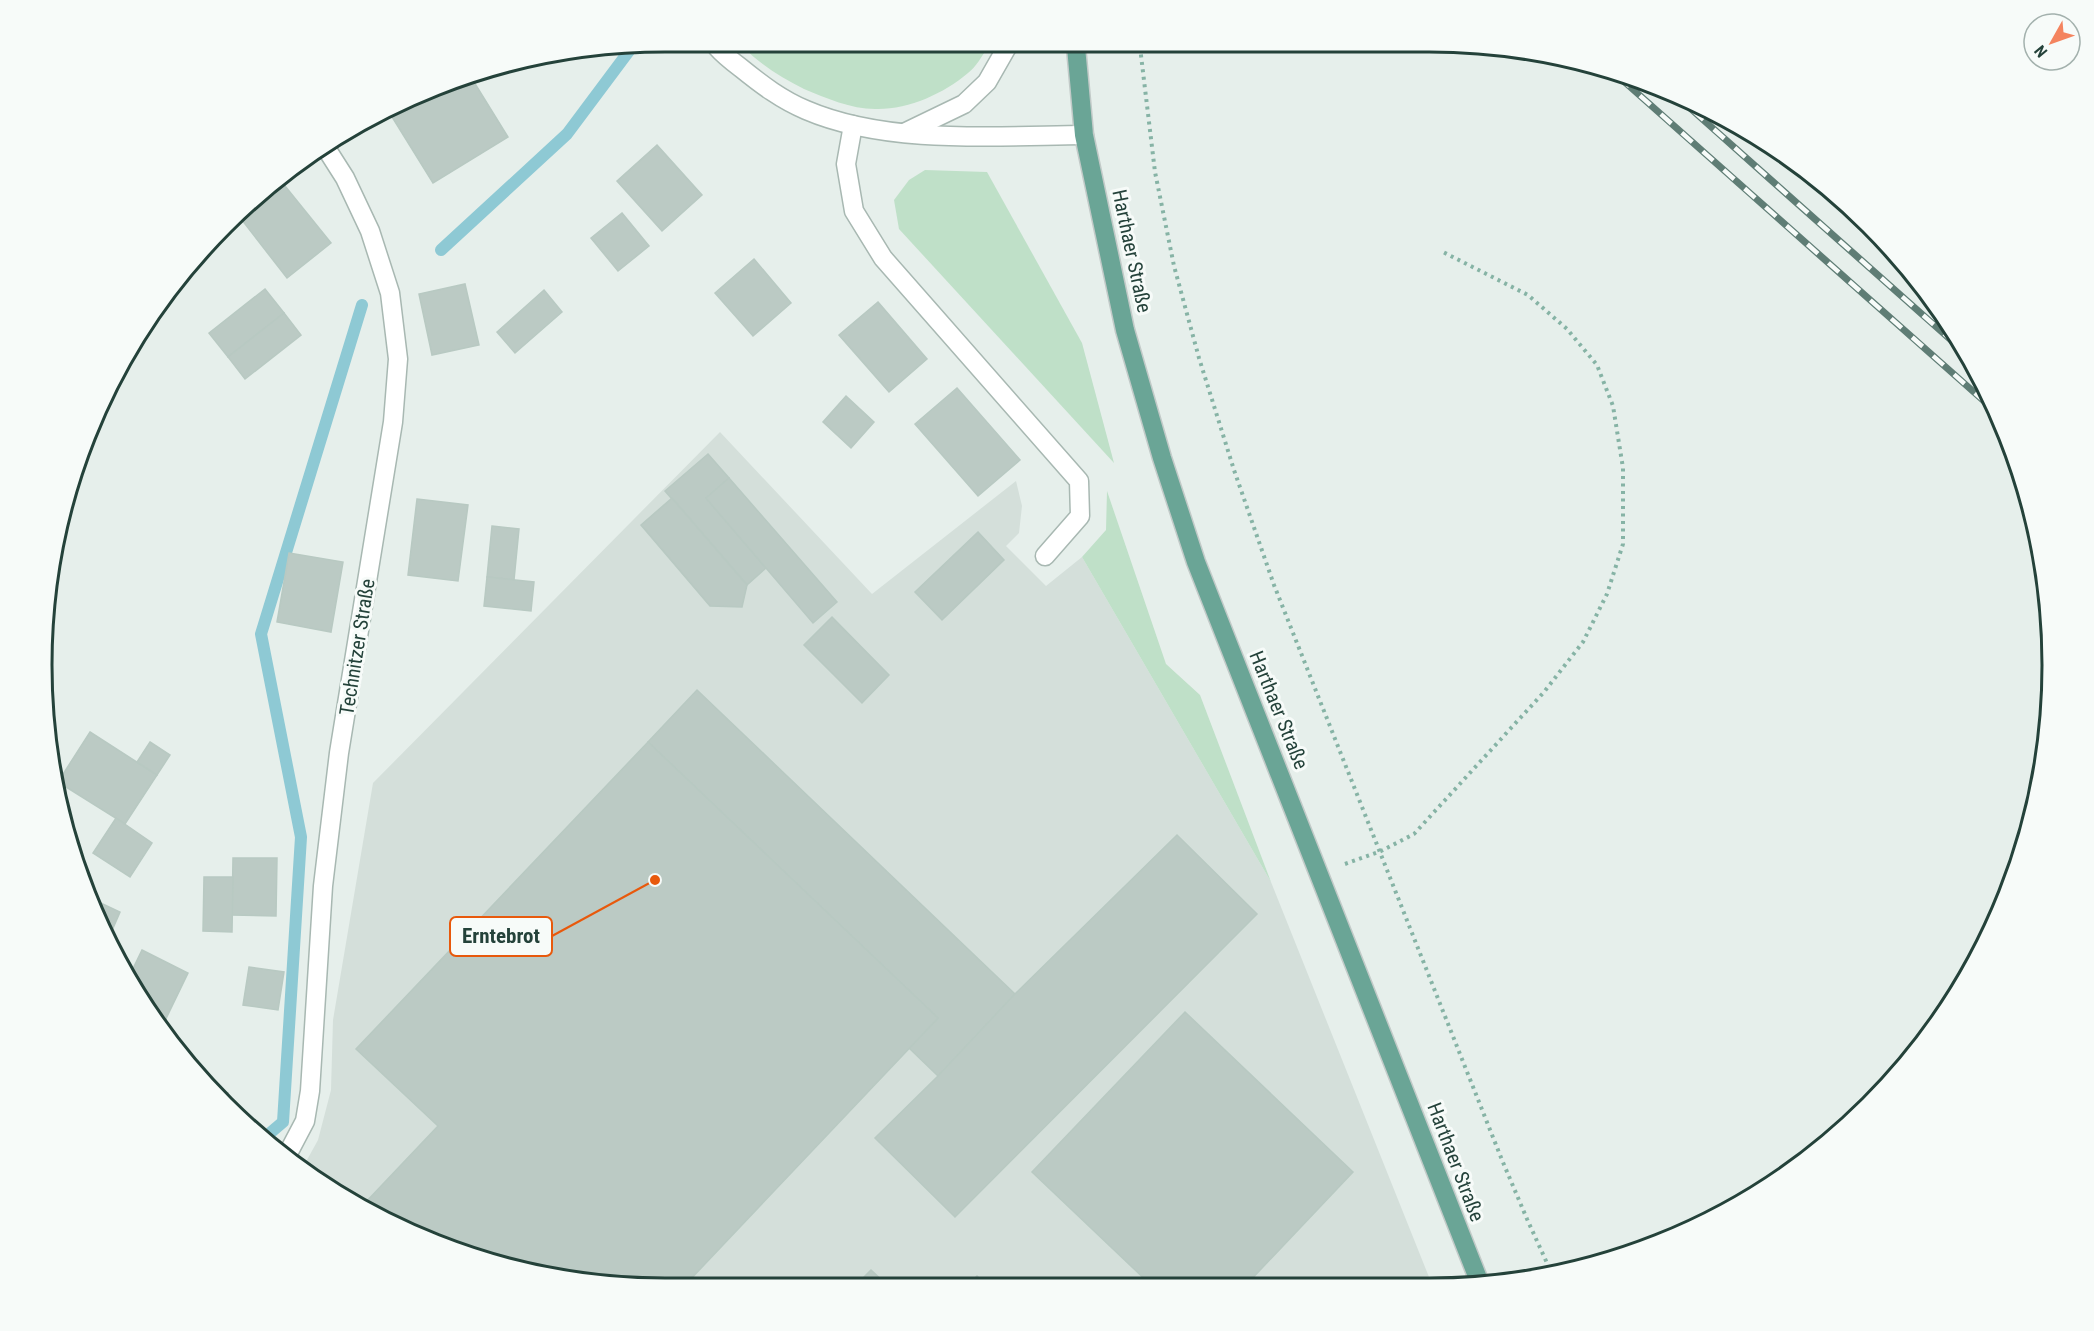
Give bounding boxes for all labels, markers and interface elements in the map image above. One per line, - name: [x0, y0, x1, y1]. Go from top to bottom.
- north arrow: [2022, 12, 2082, 72]
- text: N: [2030, 41, 2051, 61]
- street label: Harthaer Straße: [1107, 187, 1157, 315]
- street label: Technitzer Straße: [334, 577, 380, 717]
- street label: Harthaer Straße: [1244, 647, 1314, 773]
- callout: Erntebrot: [450, 917, 552, 956]
- text: Erntebrot: [462, 924, 540, 948]
- street label: Harthaer Straße: [1422, 1099, 1490, 1225]

